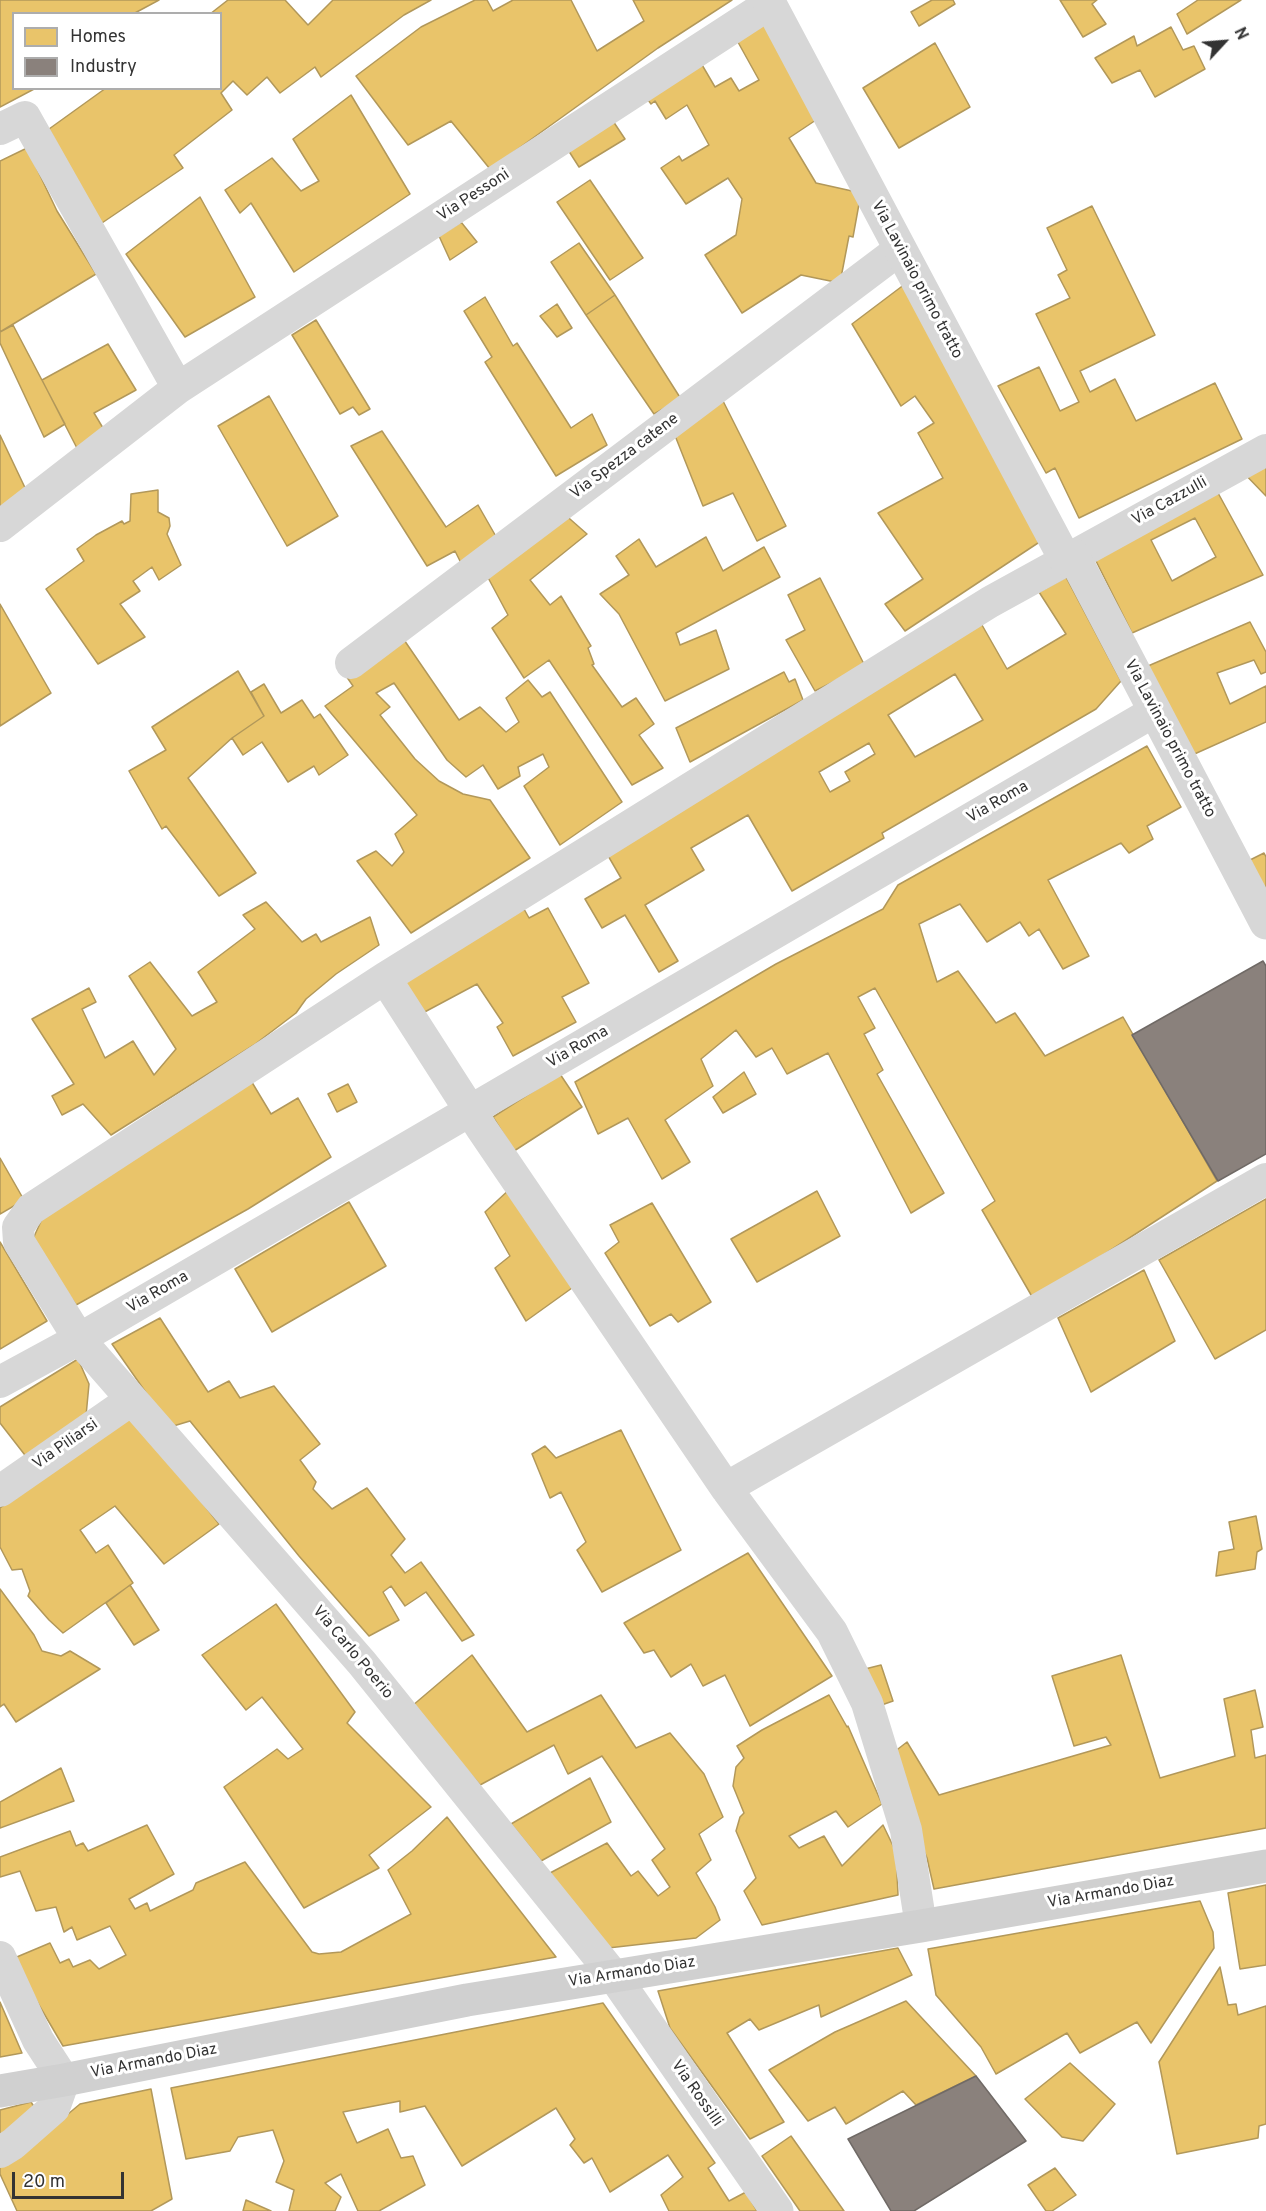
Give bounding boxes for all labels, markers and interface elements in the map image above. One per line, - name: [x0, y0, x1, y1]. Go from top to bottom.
- legend: [12, 12, 222, 90]
- north arrow: [1194, 12, 1254, 72]
- text: N: [1229, 25, 1252, 44]
- text: Homes: [70, 26, 126, 49]
- text: Industry: [70, 56, 137, 79]
- street label: Via Pessoni: [434, 166, 514, 226]
- street label: Via Lavinaio primo tratto: [866, 198, 966, 362]
- street label: Via Spezza catene: [567, 410, 683, 504]
- street label: Via Cazzulli: [1129, 473, 1211, 531]
- street label: Via Lavinaio primo tratto: [1119, 657, 1219, 821]
- street label: Via Roma: [964, 778, 1032, 828]
- street label: Via Roma: [544, 1023, 612, 1073]
- street label: Via Roma: [124, 1268, 192, 1318]
- street label: Via Piliarsi: [30, 1416, 102, 1474]
- street label: Via Carlo Poerio: [307, 1602, 397, 1704]
- street label: Via Armando Diaz: [1046, 1872, 1176, 1914]
- street label: Via Armando Diaz: [567, 1953, 697, 1993]
- street label: Via Armando Diaz: [89, 2040, 219, 2084]
- street label: Via Rossilli: [666, 2057, 726, 2131]
- scale bar: [15, 2160, 128, 2198]
- text: 20 m: [23, 2171, 65, 2194]

